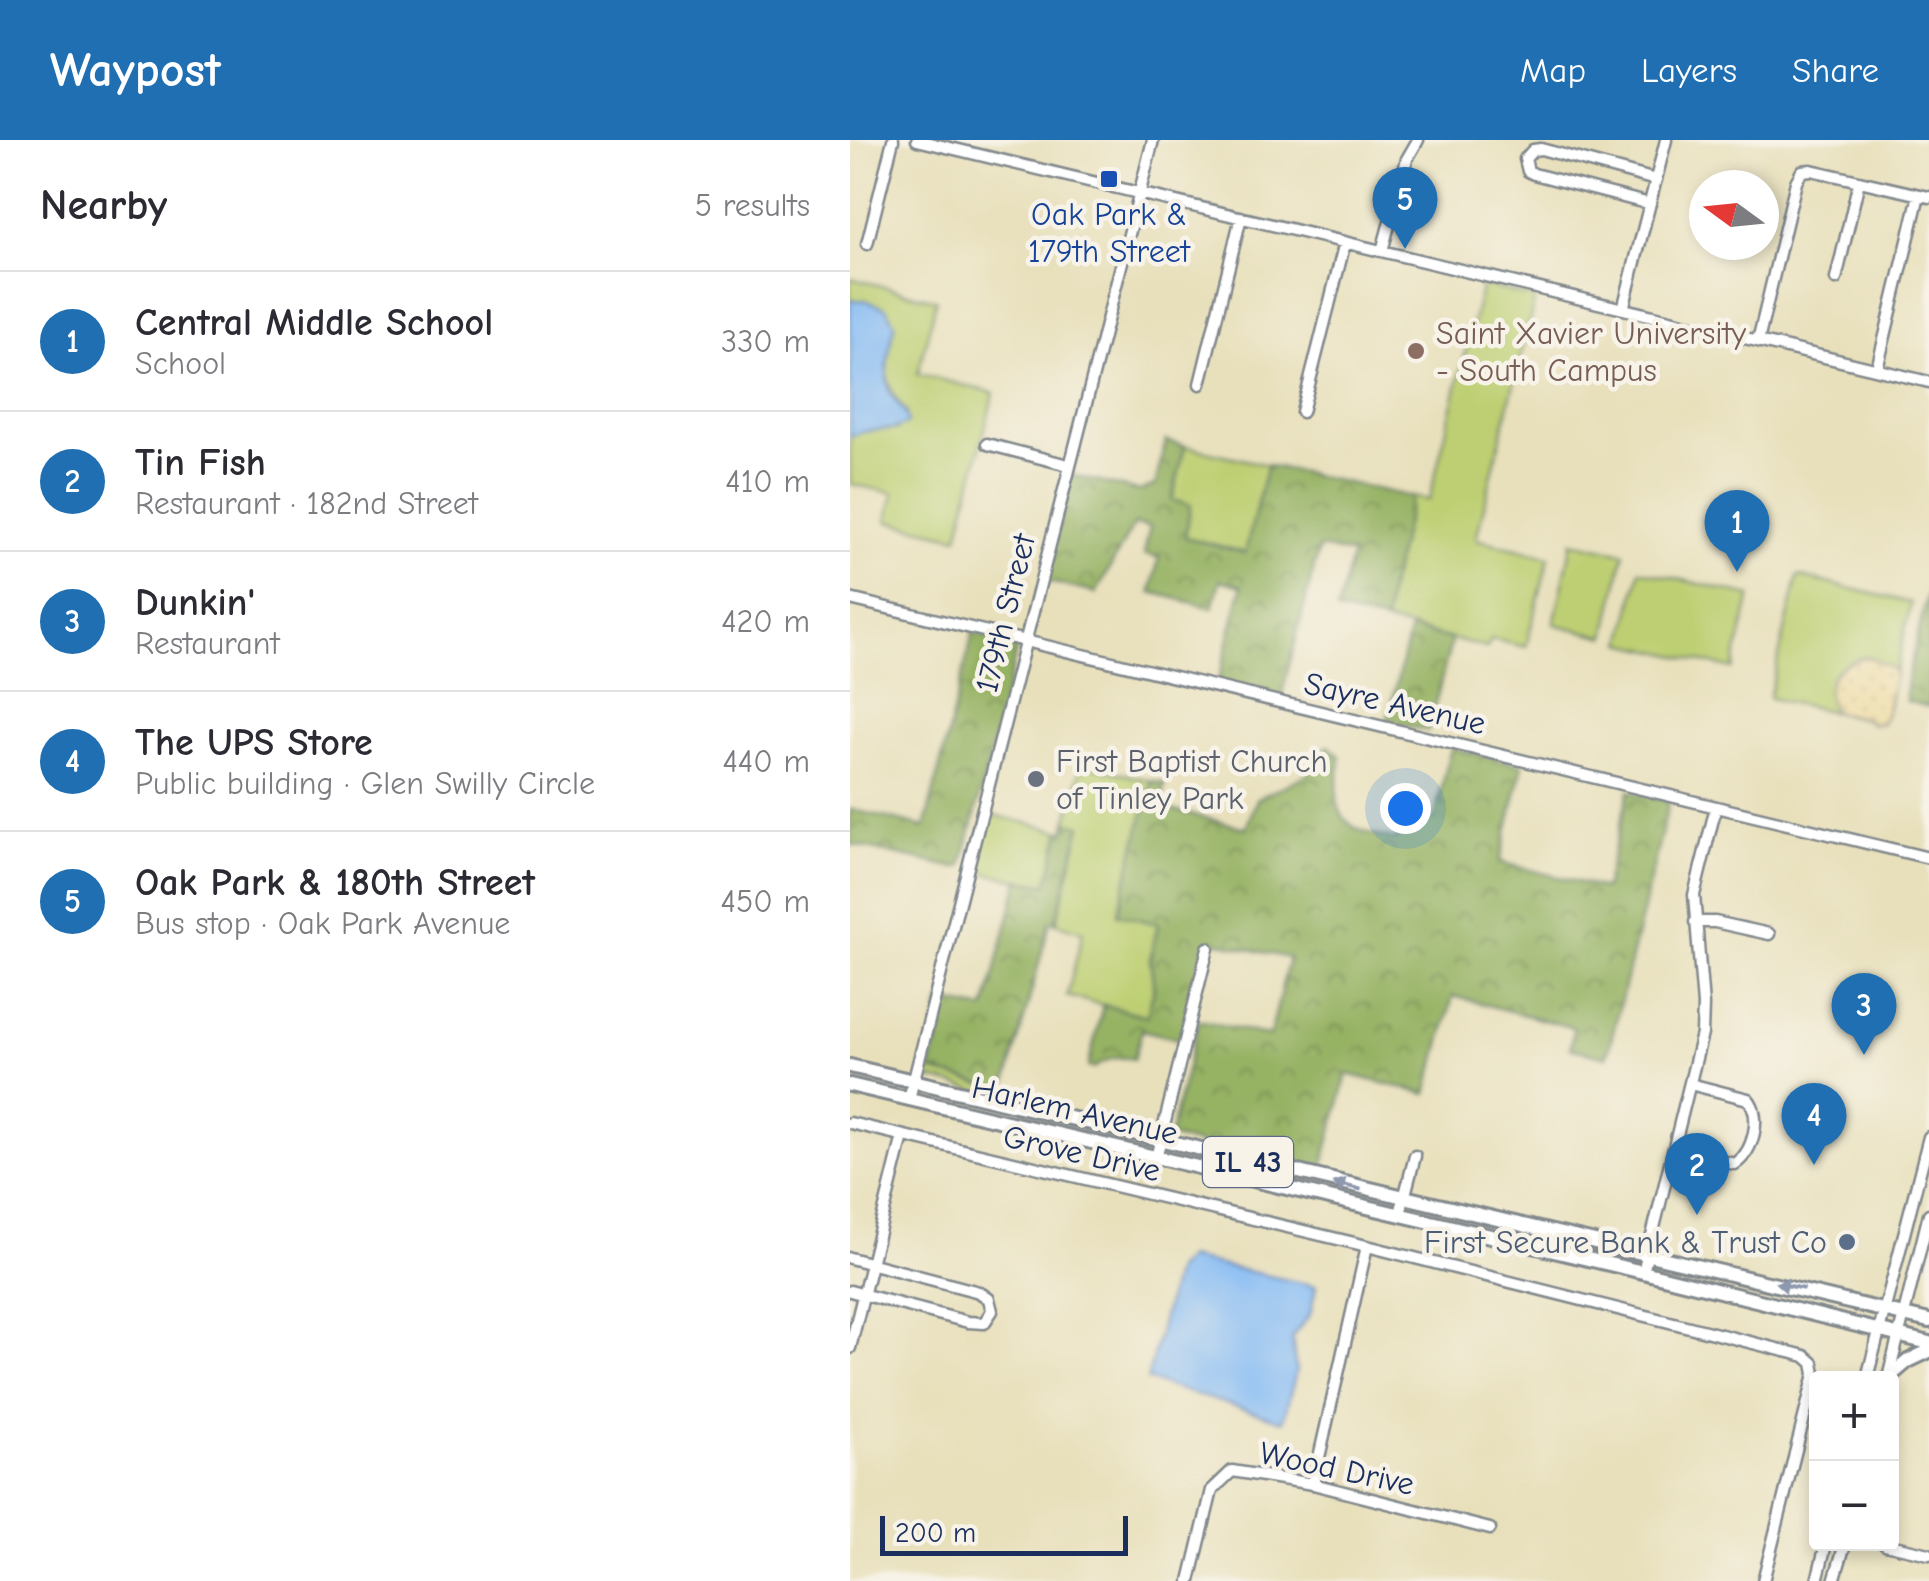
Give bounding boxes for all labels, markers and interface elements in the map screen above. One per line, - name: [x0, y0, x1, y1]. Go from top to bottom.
- text: Waypost: [50, 43, 221, 98]
- text: Map: [1520, 50, 1586, 91]
- text: Layers: [1641, 50, 1737, 91]
- text: Share: [1792, 50, 1879, 91]
- pin: 5: [1372, 167, 1438, 249]
- marker: Oak Park & 179th Street: [1098, 168, 1120, 190]
- north arrow: [1689, 170, 1779, 260]
- text: Nearby: [40, 181, 167, 230]
- text: 5 results: [695, 187, 810, 224]
- place label: Oak Park & 179th Street: [1028, 196, 1191, 270]
- text: Central Middle School: [135, 301, 493, 345]
- place label: Saint Xavier University - South Campus: [1436, 315, 1747, 389]
- text: 1: [66, 323, 79, 360]
- text: 330 m: [721, 323, 810, 360]
- marker: Saint Xavier University - South Campus: [1405, 340, 1427, 362]
- text: School: [135, 345, 226, 382]
- text: Tin Fish: [135, 441, 266, 485]
- text: 2: [65, 463, 80, 500]
- text: 410 m: [725, 463, 810, 500]
- text: Restaurant · 182nd Street: [135, 485, 478, 522]
- pin: 1: [1704, 490, 1770, 572]
- street label: 179th Street: [968, 529, 1043, 696]
- text: Dunkin': [135, 581, 255, 625]
- text: 3: [65, 603, 80, 640]
- text: 420 m: [721, 603, 810, 640]
- text: Restaurant: [135, 625, 280, 662]
- street label: Sayre Avenue: [1301, 665, 1489, 742]
- text: The UPS Store: [135, 721, 373, 765]
- text: 4: [65, 743, 80, 780]
- text: 440 m: [722, 743, 810, 780]
- place label: First Baptist Church of Tinley Park: [1056, 743, 1328, 817]
- text: Public building · Glen Swilly Circle: [135, 765, 595, 802]
- marker: First Baptist Church of Tinley Park: [1025, 768, 1047, 790]
- your location: [1380, 783, 1431, 834]
- text: Oak Park & 180th Street: [135, 861, 535, 905]
- text: 5: [64, 883, 81, 920]
- text: 450 m: [721, 883, 810, 920]
- text: Bus stop · Oak Park Avenue: [135, 905, 510, 942]
- pin: 3: [1832, 972, 1896, 1055]
- street label: Harlem Avenue: [968, 1069, 1181, 1152]
- pin: 4: [1782, 1082, 1846, 1165]
- street label: Grove Drive: [1000, 1117, 1164, 1190]
- pin: 2: [1664, 1132, 1730, 1215]
- road number: IL 43: [1203, 1137, 1293, 1187]
- one-way arrow: [1331, 1178, 1362, 1193]
- place label: First Secure Bank & Trust Co: [1424, 1224, 1827, 1261]
- marker: First Secure Bank & Trust Co: [1836, 1231, 1858, 1253]
- one-way arrow: [1774, 1278, 1805, 1293]
- map controls: [1809, 1371, 1899, 1551]
- button: +: [1809, 1371, 1899, 1461]
- street label: Wood Drive: [1256, 1434, 1417, 1503]
- button: −: [1809, 1461, 1899, 1551]
- scale bar: [880, 1511, 1128, 1556]
- text: 200 m: [895, 1517, 976, 1549]

